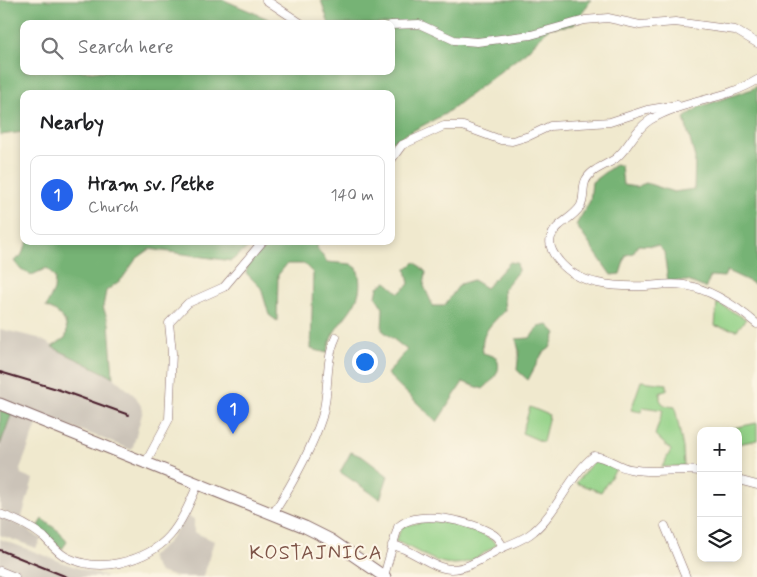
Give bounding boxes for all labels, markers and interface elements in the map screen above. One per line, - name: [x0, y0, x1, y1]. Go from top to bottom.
- search box: [20, 20, 395, 75]
- icon: search: [38, 34, 66, 62]
- text: Search here: [78, 35, 174, 60]
- text: Nearby: [40, 109, 104, 137]
- text: Hram sv. Petke: [88, 172, 214, 197]
- text: 1: [53, 185, 61, 206]
- text: 140 m: [330, 185, 374, 206]
- text: Church: [88, 197, 139, 218]
- your location: [352, 349, 378, 375]
- pin: 1: [217, 393, 249, 434]
- map controls: [697, 427, 742, 562]
- button: +: [697, 427, 742, 472]
- button: −: [697, 472, 742, 517]
- button: layers: [697, 517, 742, 562]
- district label: KOSTAJNICA: [249, 540, 383, 567]

